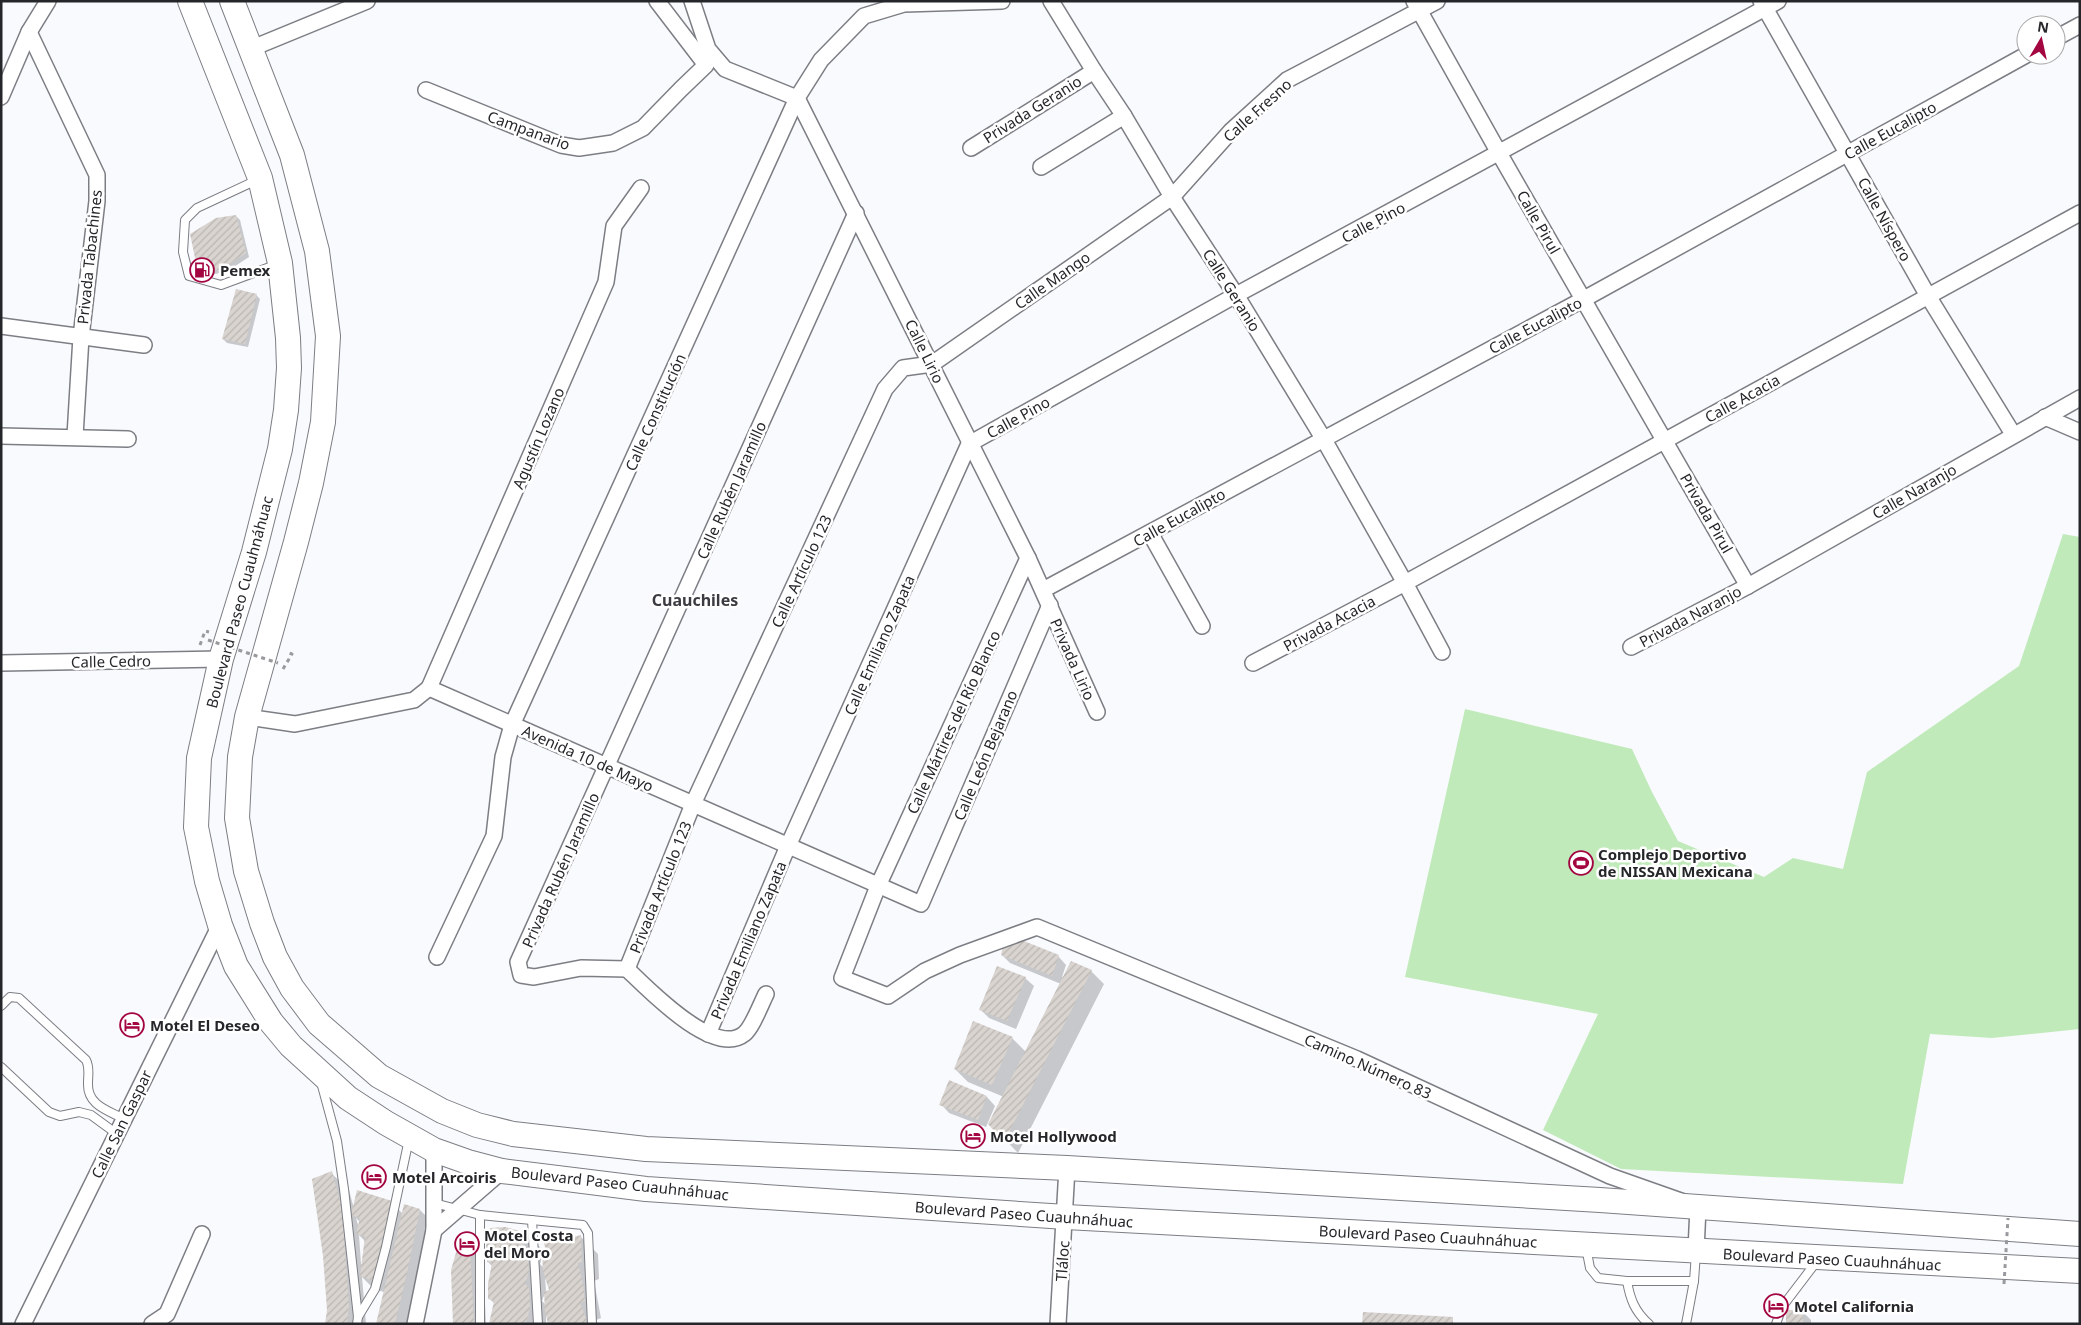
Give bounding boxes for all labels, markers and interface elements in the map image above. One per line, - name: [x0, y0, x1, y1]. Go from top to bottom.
- north arrow: [2016, 15, 2066, 65]
- text: N: [2036, 16, 2050, 37]
- street label: Privada Geranio: [979, 71, 1085, 147]
- street label: Calle Fresno: [1218, 74, 1296, 146]
- street label: Calle Eucalipto: [1840, 96, 1940, 164]
- street label: Campanario: [485, 106, 573, 154]
- street label: Calle Níspero: [1854, 173, 1916, 265]
- street label: Calle Pirul: [1513, 187, 1565, 257]
- street label: Privada Tabachines: [72, 189, 106, 325]
- street label: Calle Pino: [1338, 197, 1408, 247]
- street label: Calle Geranio: [1199, 245, 1265, 335]
- street label: Calle Mango: [1010, 247, 1094, 313]
- fuel station icon: Pemex: [189, 257, 215, 283]
- place label: Pemex: [220, 260, 271, 280]
- street label: Calle Eucalipto: [1485, 292, 1585, 358]
- street label: Calle Lirio: [901, 316, 949, 386]
- street label: Calle Constitución: [620, 350, 690, 474]
- street label: Calle Acacia: [1701, 369, 1783, 427]
- street label: Agustín Lozano: [508, 384, 568, 492]
- street label: Calle Pino: [983, 391, 1053, 443]
- street label: Calle Rubén Jaramillo: [692, 418, 770, 562]
- street label: Calle Naranjo: [1868, 459, 1960, 523]
- street label: Privada Pirul: [1676, 469, 1738, 557]
- street label: Calle Eucalipto: [1129, 483, 1229, 551]
- street label: Boulevard Paseo Cuauhnáhuac: [201, 494, 277, 710]
- street label: Calle Artículo 123: [766, 511, 836, 631]
- street label: Calle Emiliano Zapata: [839, 572, 919, 718]
- street label: Privada Naranjo: [1635, 581, 1745, 651]
- district label: Cuauchiles: [652, 589, 738, 611]
- street label: Privada Acacia: [1280, 590, 1378, 656]
- street label: Privada Lirio: [1046, 615, 1100, 703]
- street label: Calle Mártires del Río Blanco: [902, 627, 1004, 817]
- street label: Calle Cedro: [71, 650, 151, 672]
- street label: Calle León Bejarano: [948, 687, 1022, 823]
- street label: Avenida 10 de Mayo: [519, 720, 657, 796]
- street label: Privada Rubén Jaramillo: [517, 789, 603, 951]
- street label: Privada Artículo 123: [624, 818, 696, 956]
- place label: Complejo Deportivo de NISSAN Mexicana: [1598, 844, 1753, 881]
- sports icon: Complejo Deportivo de NISSAN Mexicana: [1568, 850, 1594, 876]
- street label: Privada Emiliano Zapata: [706, 858, 790, 1022]
- hotel icon: Motel El Deseo: [119, 1012, 145, 1038]
- place label: Motel El Deseo: [150, 1015, 260, 1035]
- street label: Camino Número 83: [1301, 1029, 1435, 1103]
- street label: Calle San Gaspar: [86, 1067, 156, 1181]
- hotel icon: Motel Hollywood: [960, 1123, 986, 1149]
- place label: Motel Hollywood: [990, 1126, 1117, 1146]
- street label: Boulevard Paseo Cuauhnáhuac: [510, 1162, 730, 1204]
- hotel icon: Motel Arcoiris: [361, 1164, 387, 1190]
- place label: Motel Arcoiris: [392, 1167, 496, 1187]
- street label: Boulevard Paseo Cuauhnáhuac: [914, 1196, 1134, 1232]
- street label: Boulevard Paseo Cuauhnáhuac: [1318, 1220, 1538, 1252]
- place label: Motel Costa del Moro: [484, 1225, 573, 1262]
- hotel icon: Motel Costa del Moro: [454, 1231, 480, 1257]
- street label: Tláloc: [1051, 1240, 1073, 1282]
- street label: Boulevard Paseo Cuauhnáhuac: [1722, 1243, 1942, 1275]
- hotel icon: Motel California: [1763, 1293, 1789, 1319]
- place label: Motel California: [1794, 1296, 1914, 1316]

